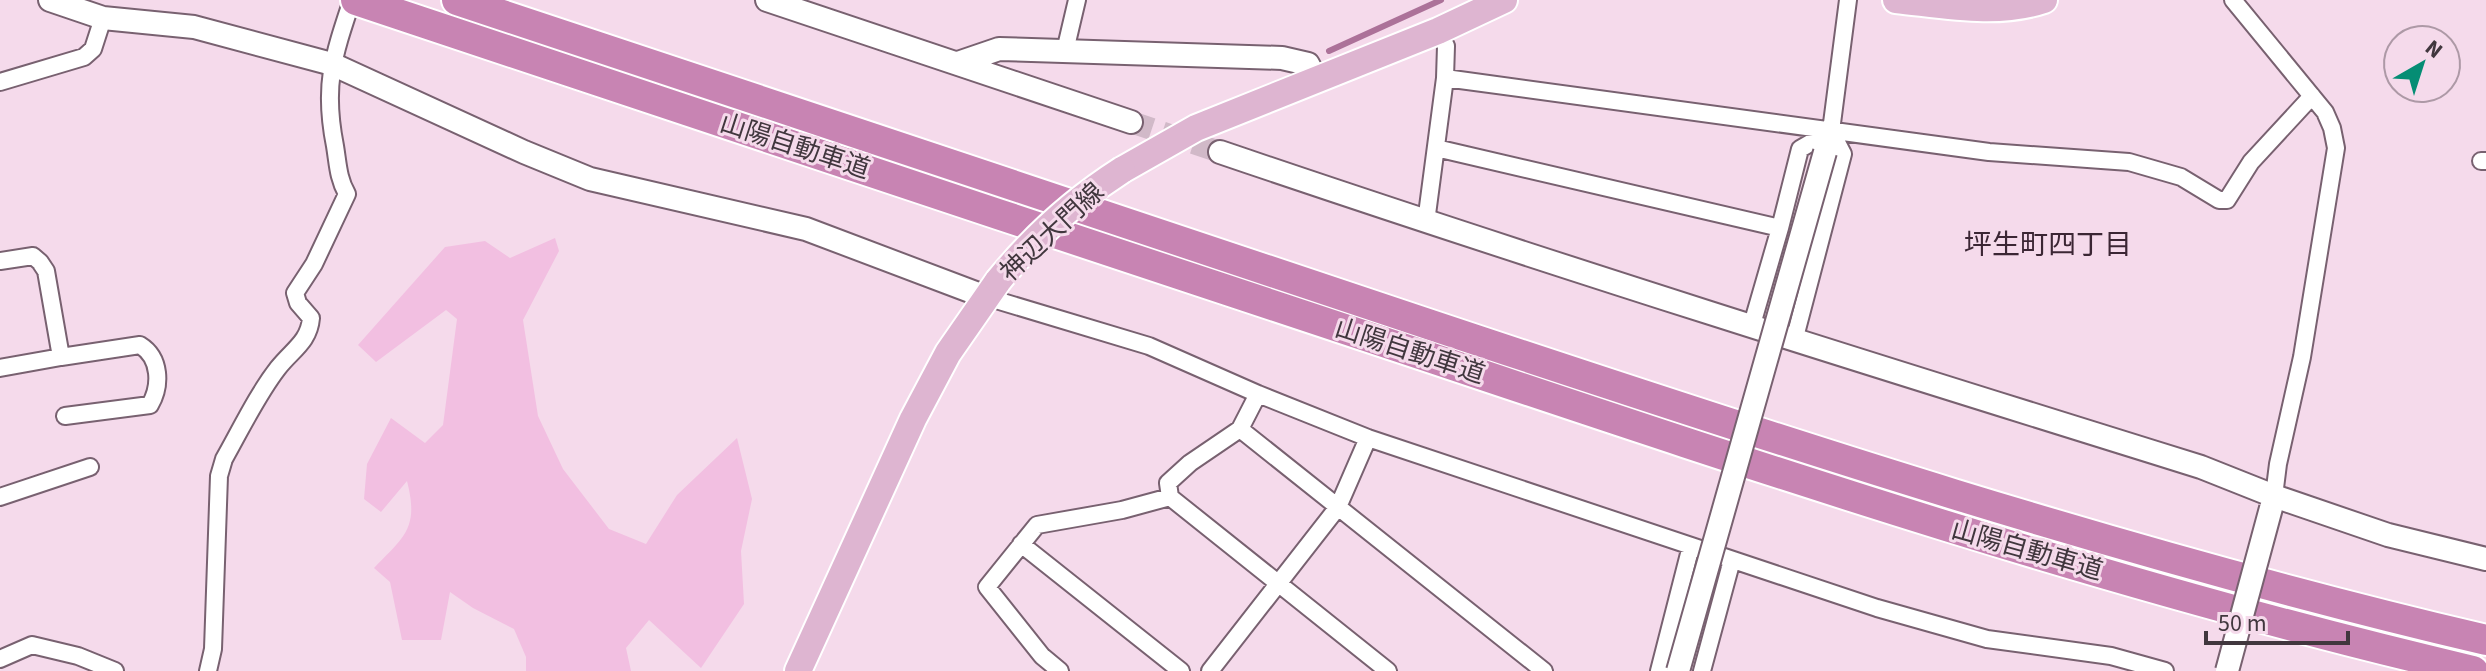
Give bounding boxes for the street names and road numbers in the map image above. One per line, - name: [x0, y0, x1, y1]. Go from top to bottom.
- street label: 山陽自動車道: [715, 104, 875, 188]
- street label: 神辺大門線: [992, 174, 1112, 290]
- street label: 山陽自動車道: [1330, 309, 1490, 393]
- street label: 山陽自動車道: [1947, 511, 2107, 589]

